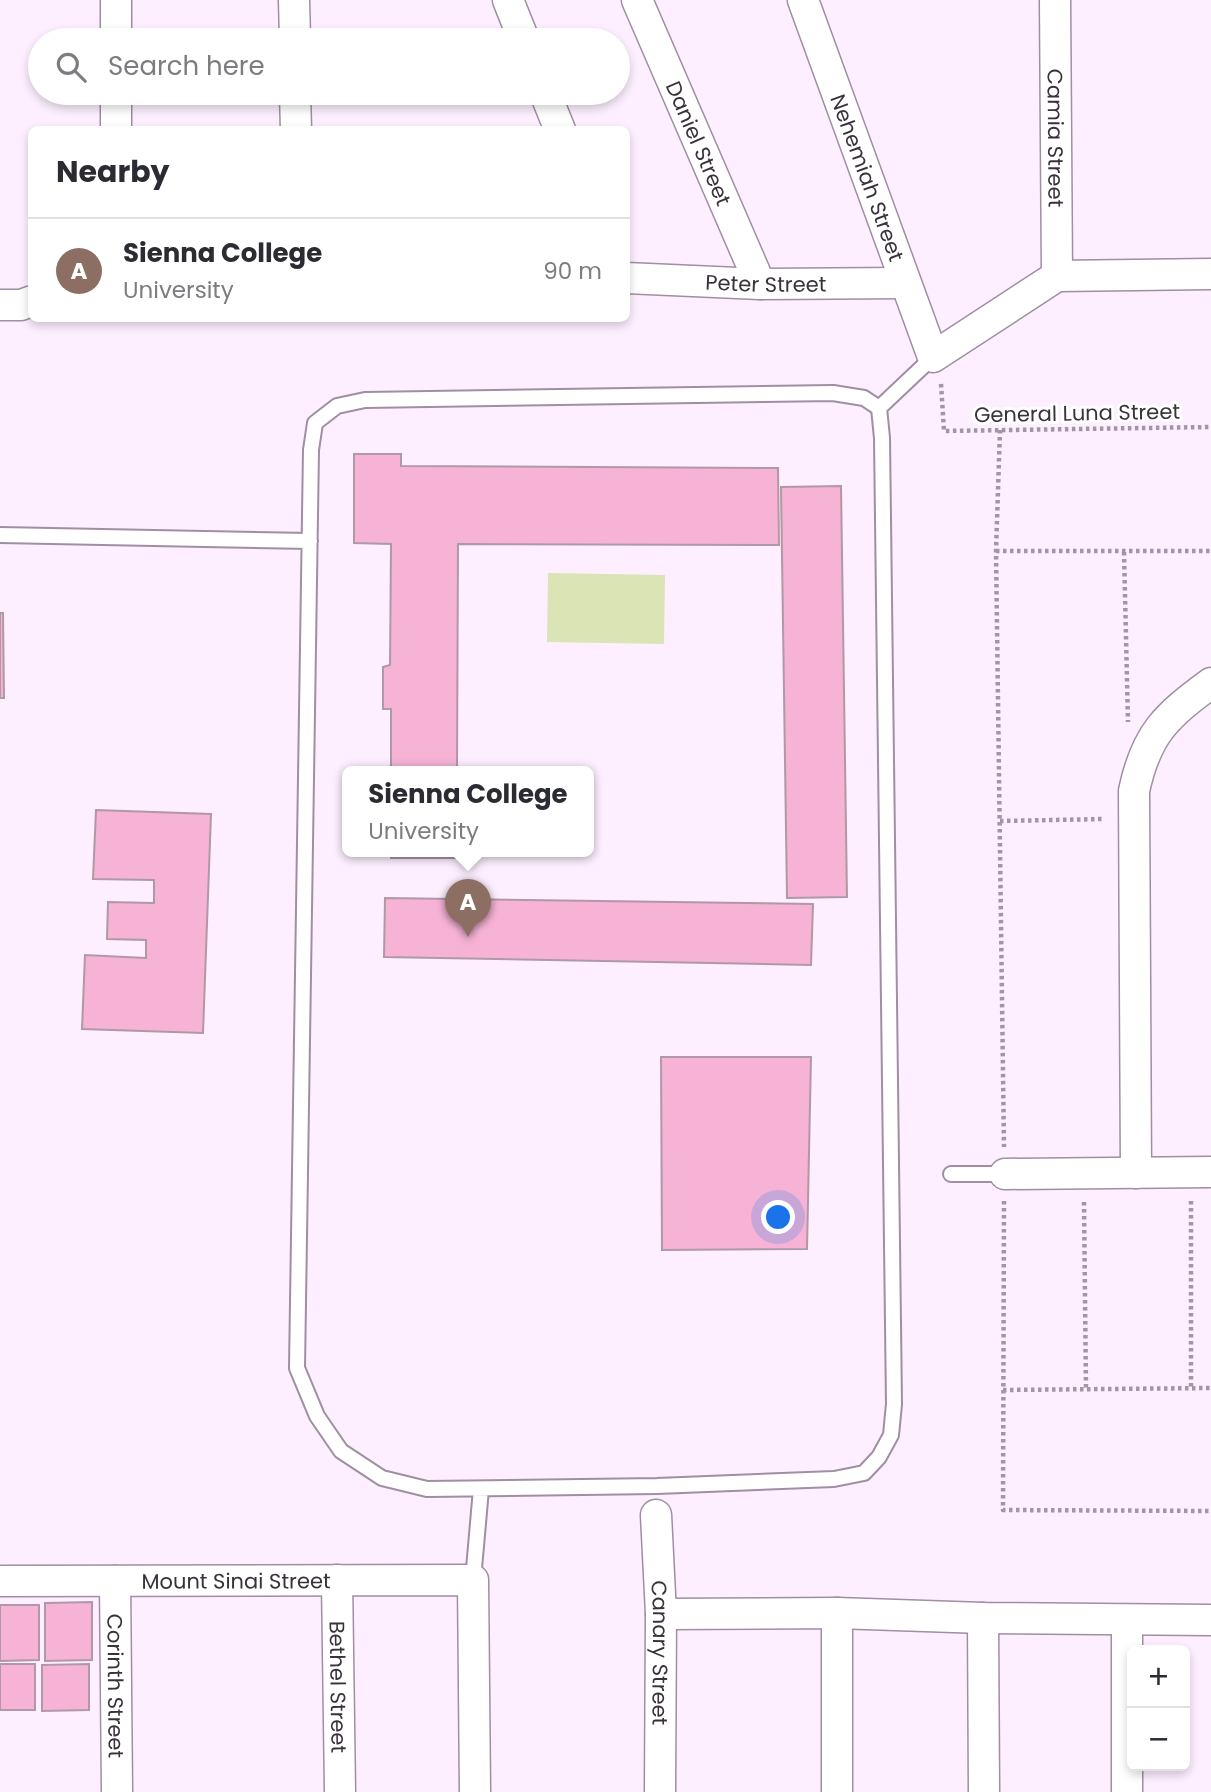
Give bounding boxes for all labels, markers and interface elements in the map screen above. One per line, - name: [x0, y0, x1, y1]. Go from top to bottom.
- search box: [28, 28, 630, 105]
- icon: search: [52, 48, 90, 86]
- text: Search here: [108, 48, 265, 84]
- street label: Camia Street: [1041, 69, 1071, 207]
- street label: Daniel Street: [659, 76, 739, 210]
- street label: Nehemiah Street: [824, 90, 911, 265]
- text: Nearby: [56, 150, 170, 193]
- text: Sienna College: [123, 235, 322, 271]
- text: A: [71, 255, 87, 287]
- text: 90 m: [543, 255, 602, 287]
- street label: Peter Street: [705, 267, 826, 299]
- text: University: [123, 274, 234, 306]
- street label: General Luna Street: [974, 397, 1180, 429]
- popup: [342, 766, 594, 857]
- text: Sienna College: [368, 776, 568, 812]
- text: University: [368, 815, 479, 847]
- pin: A: [445, 879, 491, 937]
- your location: [761, 1200, 795, 1234]
- street label: Mount Sinai Street: [141, 1566, 331, 1595]
- street label: Canary Street: [645, 1580, 676, 1725]
- street label: Corinth Street: [101, 1614, 131, 1758]
- street label: Bethel Street: [323, 1621, 354, 1753]
- map controls: [1127, 1645, 1190, 1771]
- button: +: [1127, 1645, 1190, 1708]
- button: −: [1127, 1708, 1190, 1771]

